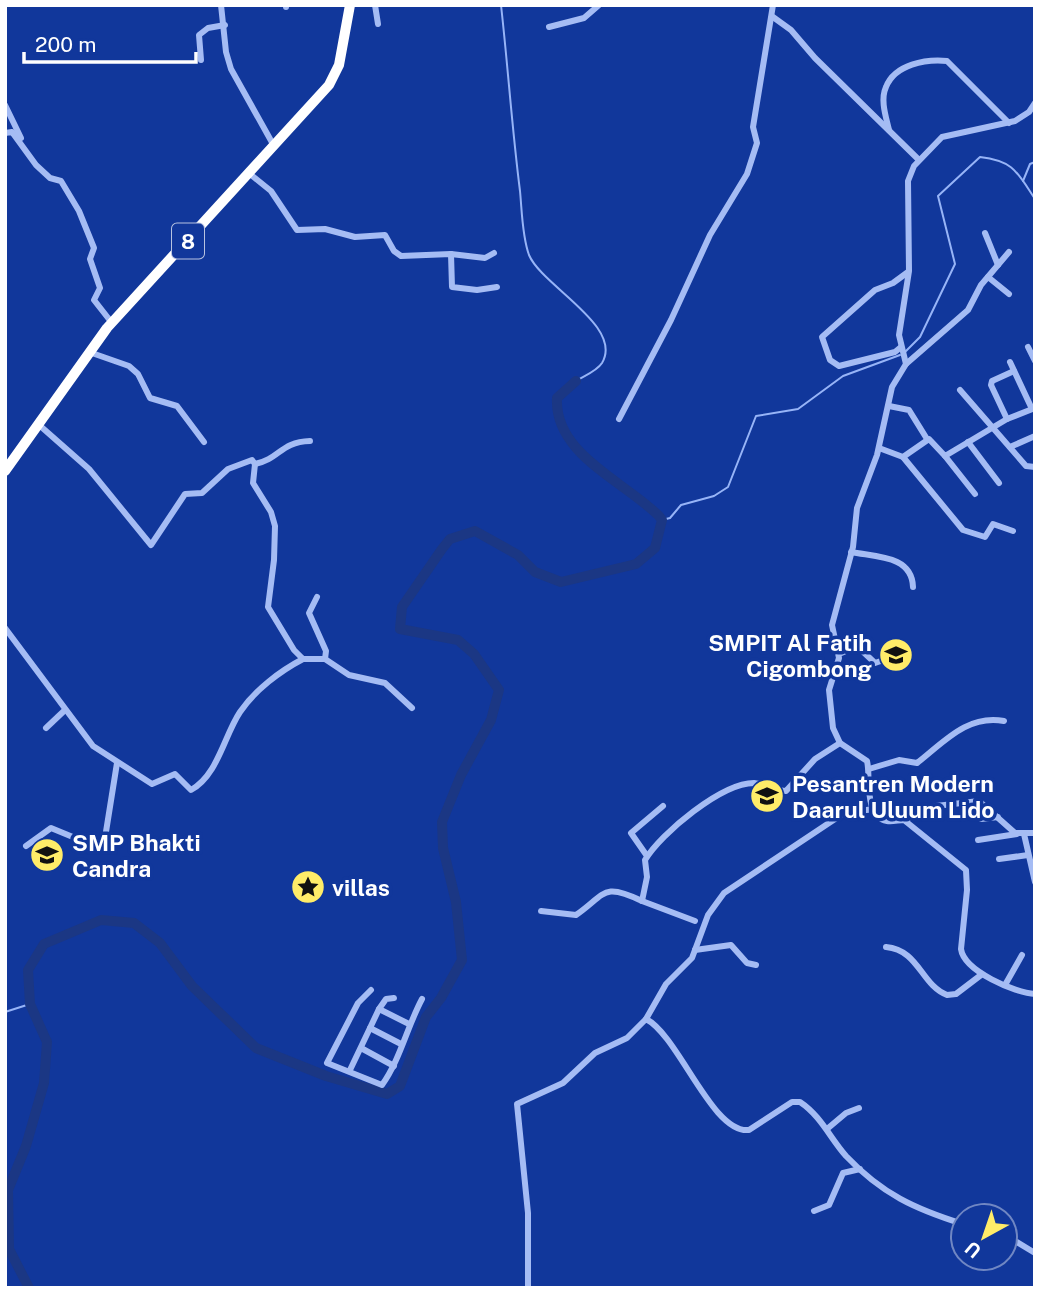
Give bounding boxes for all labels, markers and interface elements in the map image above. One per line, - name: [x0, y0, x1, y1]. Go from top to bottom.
- scale bar: [24, 21, 196, 65]
- text: 200 m: [35, 32, 96, 57]
- road number: 8: [172, 224, 204, 258]
- place label: SMPIT Al Fatih Cigombong: [708, 629, 872, 682]
- school or university icon: SMPIT Al Fatih Cigombong: [877, 636, 915, 674]
- place label: Pesantren Modern Daarul Uluum Lido: [792, 770, 994, 823]
- school or university icon: Pesantren Modern Daarul Uluum Lido: [748, 777, 786, 815]
- place label: SMP Bhakti Candra: [72, 829, 201, 882]
- school or university icon: SMP Bhakti Candra: [28, 836, 66, 874]
- place icon: villas: [289, 868, 327, 906]
- place label: villas: [332, 874, 390, 901]
- north arrow: [949, 1202, 1019, 1272]
- text: U: [961, 1237, 985, 1263]

